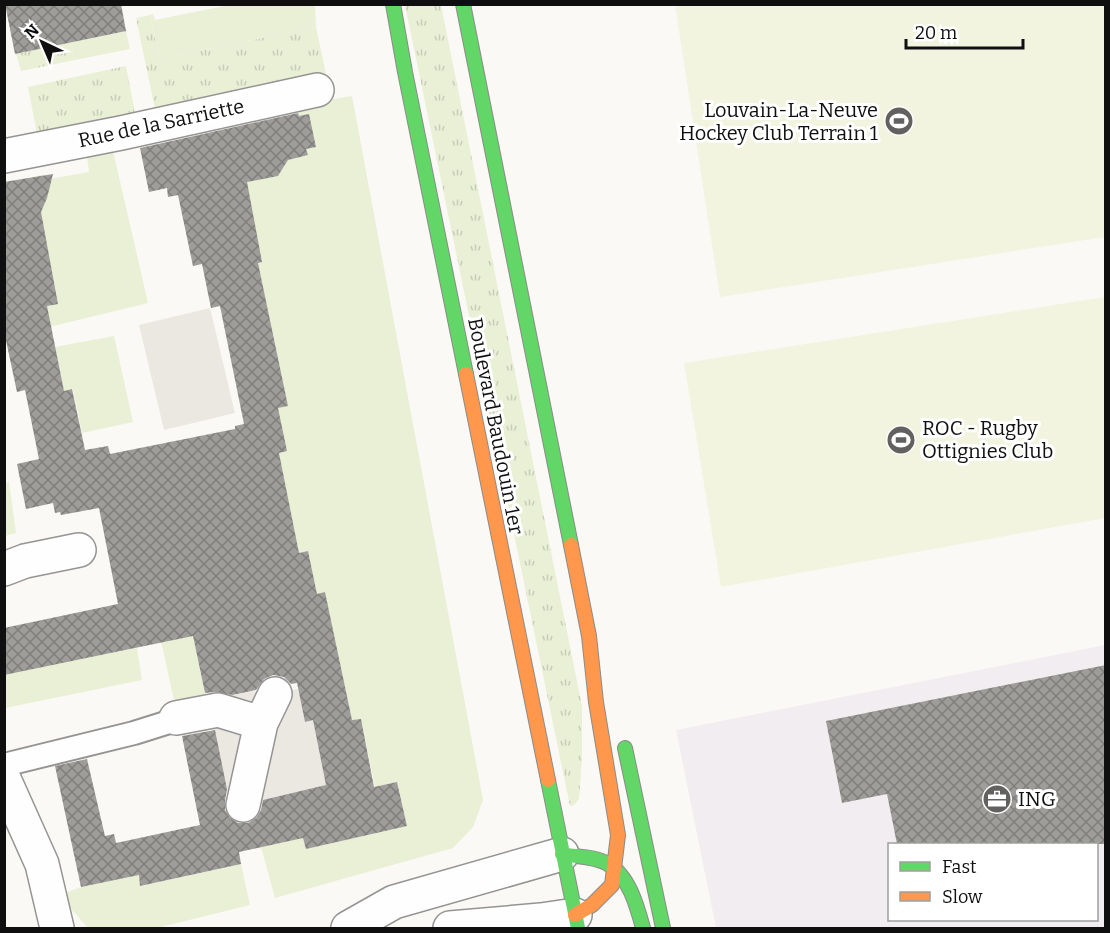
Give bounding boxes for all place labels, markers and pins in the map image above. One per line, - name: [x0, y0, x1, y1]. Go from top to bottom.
- place label: Louvain-La-Neuve Hockey Club Terrain 1: [679, 98, 878, 145]
- sports icon: Louvain-La-Neuve Hockey Club Terrain 1: [883, 105, 915, 137]
- place label: ROC - Rugby Ottignies Club: [922, 416, 1053, 463]
- sports icon: ROC - Rugby Ottignies Club: [885, 424, 917, 456]
- office icon: ING: [981, 783, 1013, 815]
- place label: ING: [1018, 787, 1056, 811]

